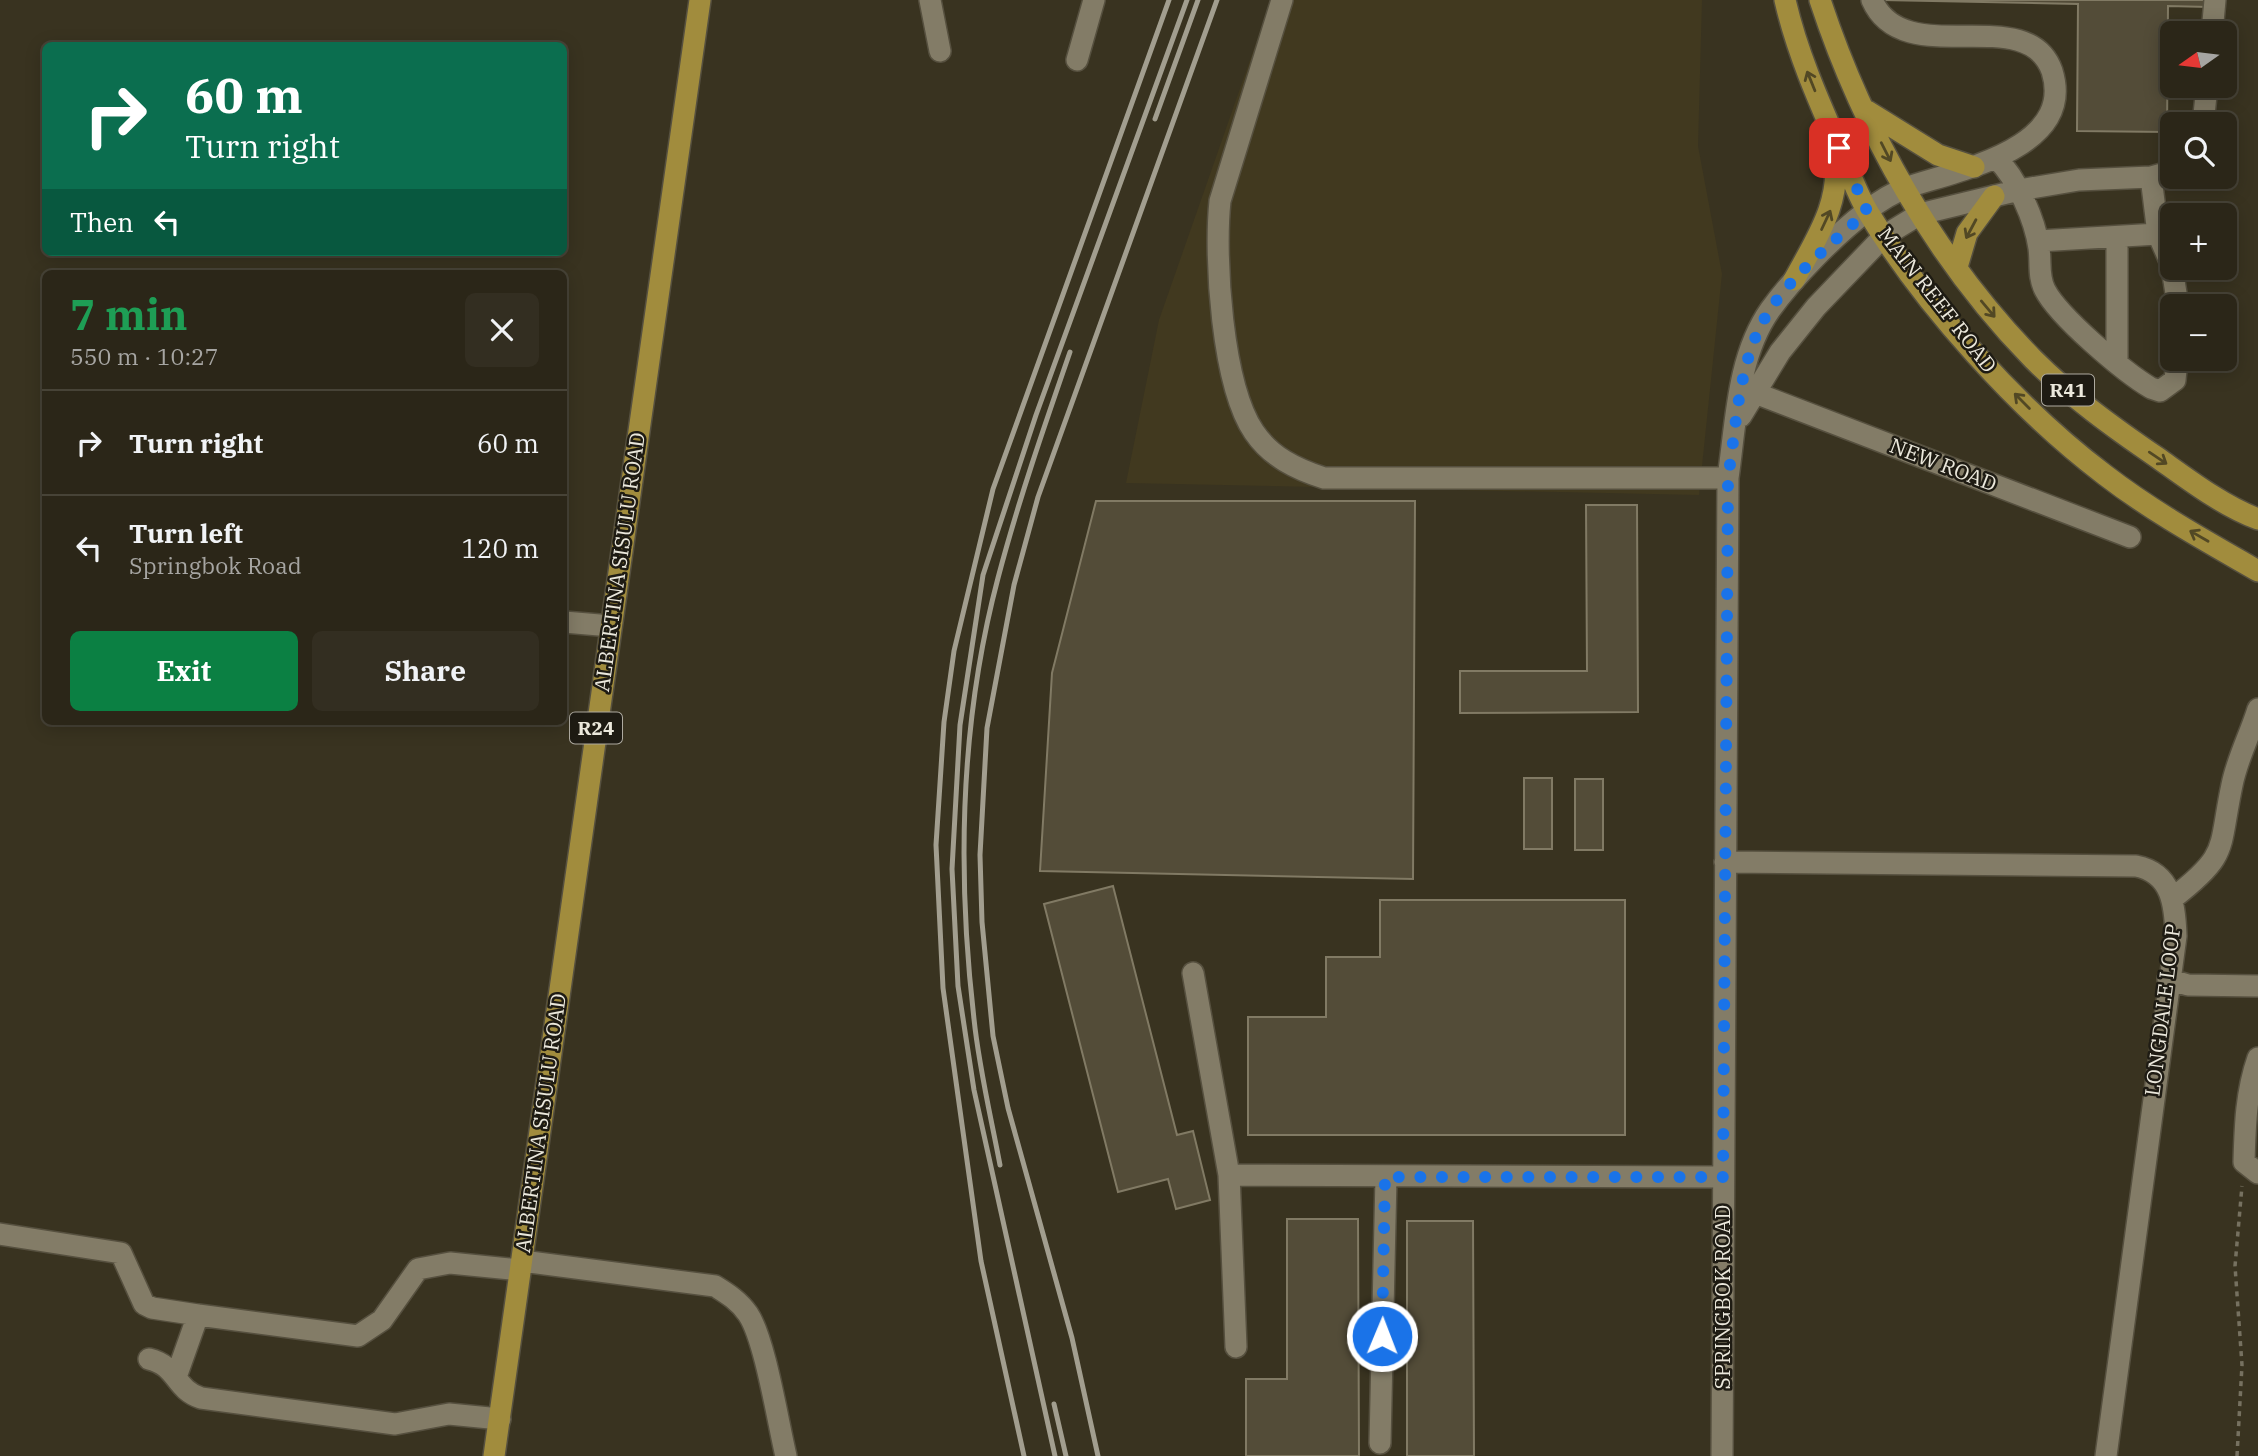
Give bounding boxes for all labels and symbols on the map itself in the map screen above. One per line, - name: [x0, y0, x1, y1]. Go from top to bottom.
- north arrow: [2160, 21, 2236, 98]
- one-way arrow: [1804, 70, 1817, 92]
- pin: [1809, 118, 1869, 178]
- one-way arrow: [1880, 141, 1894, 162]
- one-way arrow: [1819, 210, 1833, 231]
- one-way arrow: [1963, 218, 1977, 239]
- street label: MAIN REEF ROAD: [1872, 221, 2004, 378]
- one-way arrow: [1980, 299, 1996, 317]
- road number: R41: [2042, 374, 2094, 406]
- one-way arrow: [2013, 393, 2030, 410]
- street label: ALBERTINA SISULU ROAD: [587, 430, 651, 693]
- street label: NEW ROAD: [1886, 431, 2001, 497]
- one-way arrow: [2148, 451, 2167, 465]
- one-way arrow: [2189, 529, 2209, 543]
- road number: R24: [570, 712, 622, 744]
- street label: LONGDALE LOOP: [2138, 922, 2186, 1098]
- street label: ALBERTINA SISULU ROAD: [508, 991, 572, 1254]
- street label: SPRINGBOK ROAD: [1708, 1205, 1736, 1389]
- position arrow: [1345, 1299, 1419, 1373]

